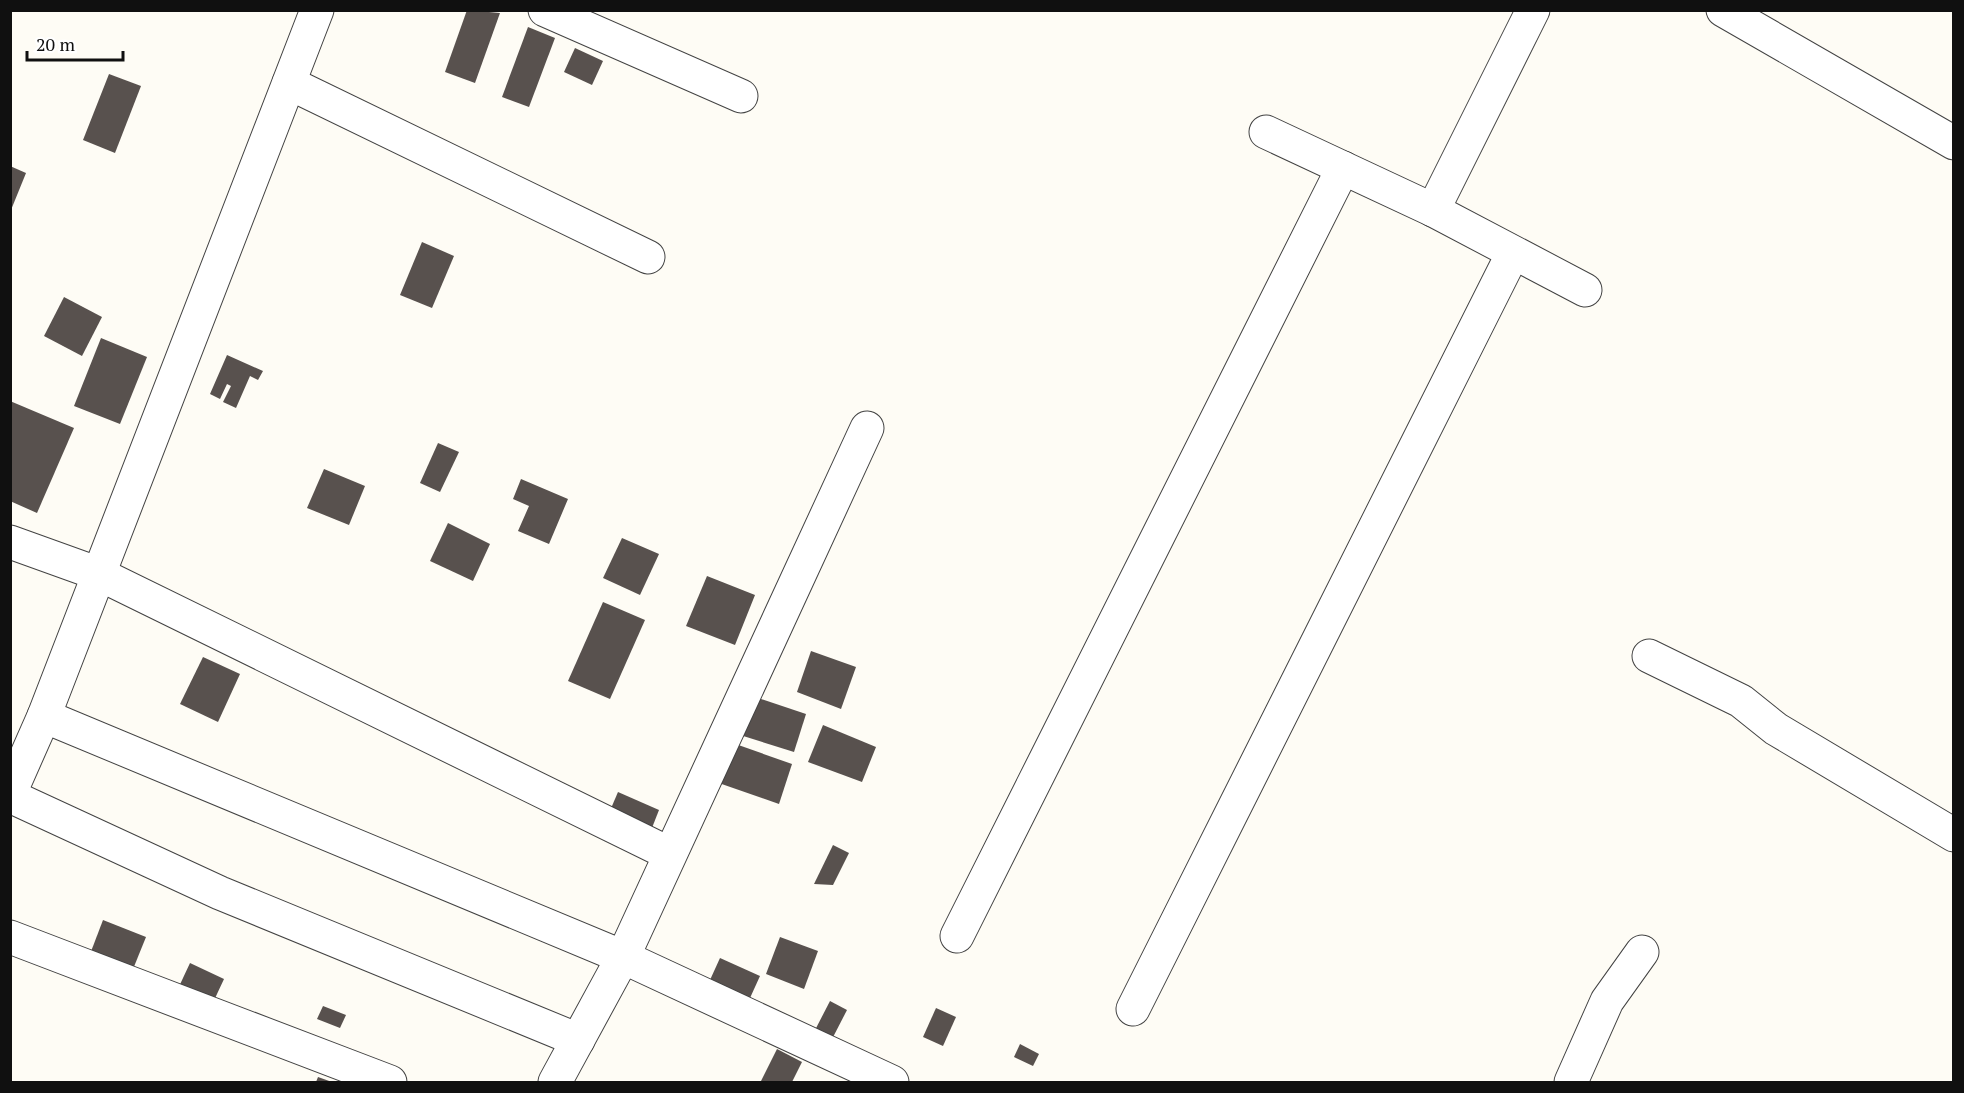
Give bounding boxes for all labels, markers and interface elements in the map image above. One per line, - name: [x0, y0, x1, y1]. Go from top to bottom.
- scale bar: [27, 24, 123, 62]
- text: 20 m: [36, 32, 76, 56]

